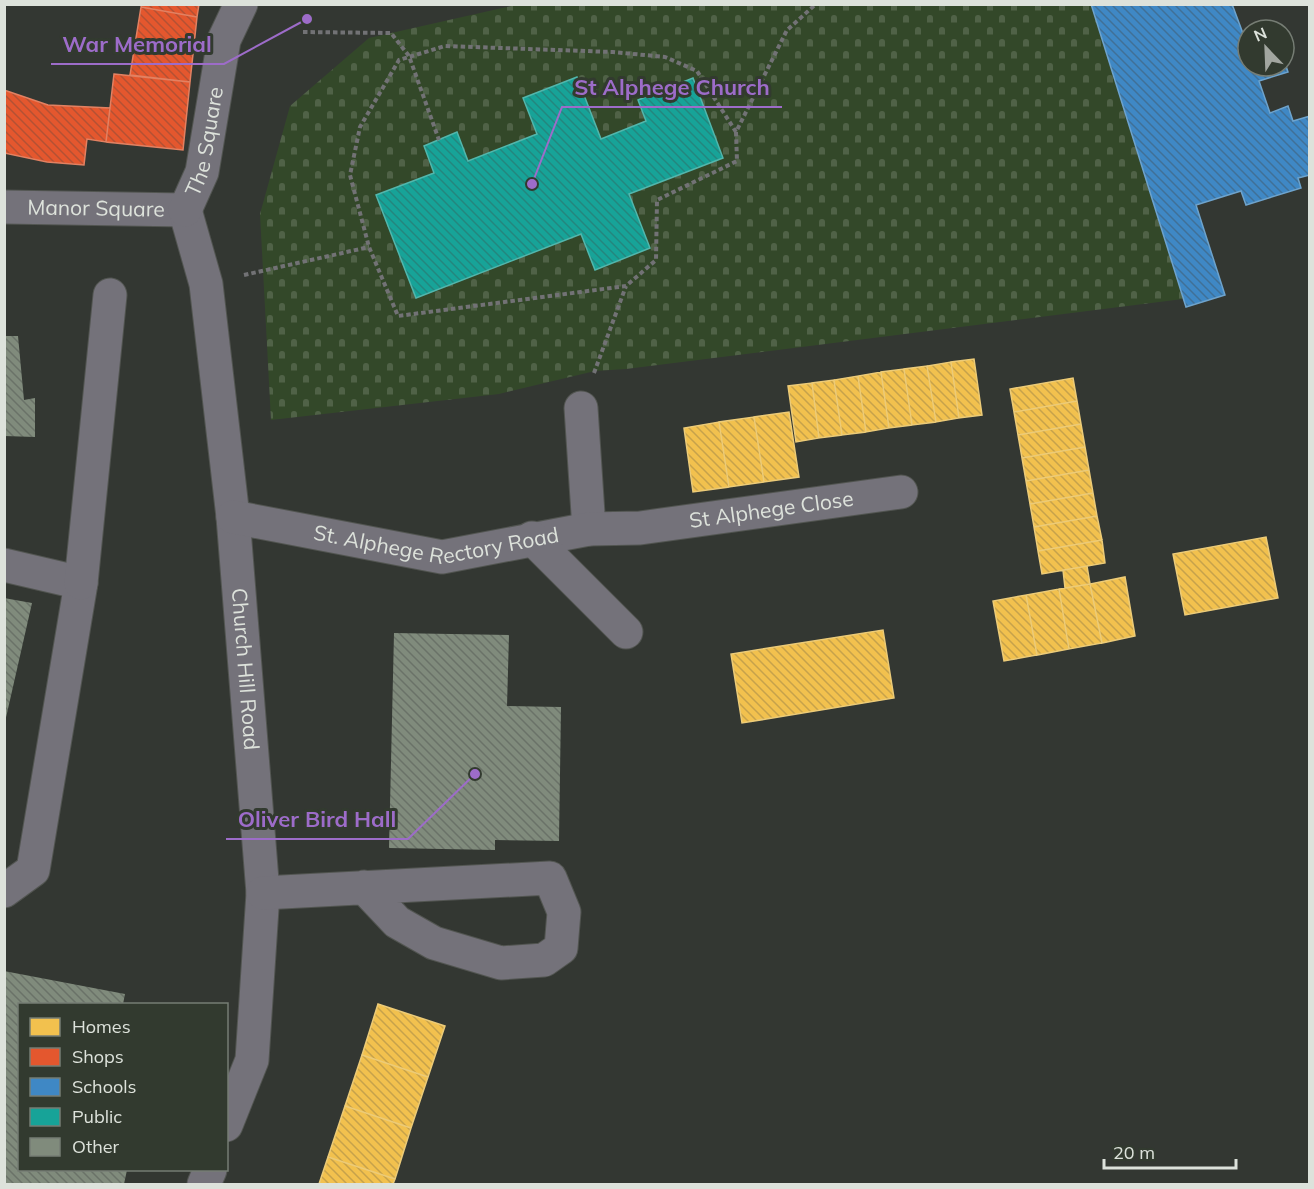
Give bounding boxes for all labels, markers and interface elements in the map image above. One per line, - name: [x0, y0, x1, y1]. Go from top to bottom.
- north arrow: [1236, 18, 1296, 78]
- text: N: [1251, 23, 1270, 46]
- callout: War Memorial: [51, 24, 224, 64]
- text: War Memorial: [62, 30, 212, 58]
- callout: St Alphege Church: [562, 67, 782, 107]
- text: St Alphege Church: [574, 73, 770, 101]
- street label: The Square: [179, 85, 228, 200]
- street label: Manor Square: [27, 193, 165, 222]
- street label: St Alphege Close: [687, 485, 855, 533]
- street label: St. Alphege Rectory Road: [312, 519, 561, 569]
- street label: Church Hill Road: [227, 587, 266, 751]
- callout: Oliver Bird Hall: [226, 799, 408, 839]
- text: Oliver Bird Hall: [238, 805, 396, 833]
- legend: [18, 1003, 228, 1171]
- text: Homes: [72, 1015, 131, 1038]
- text: Shops: [72, 1045, 124, 1068]
- text: Schools: [72, 1075, 137, 1098]
- text: Public: [72, 1105, 122, 1128]
- scale bar: [1104, 1132, 1236, 1170]
- text: Other: [72, 1135, 120, 1158]
- text: 20 m: [1113, 1141, 1155, 1164]

